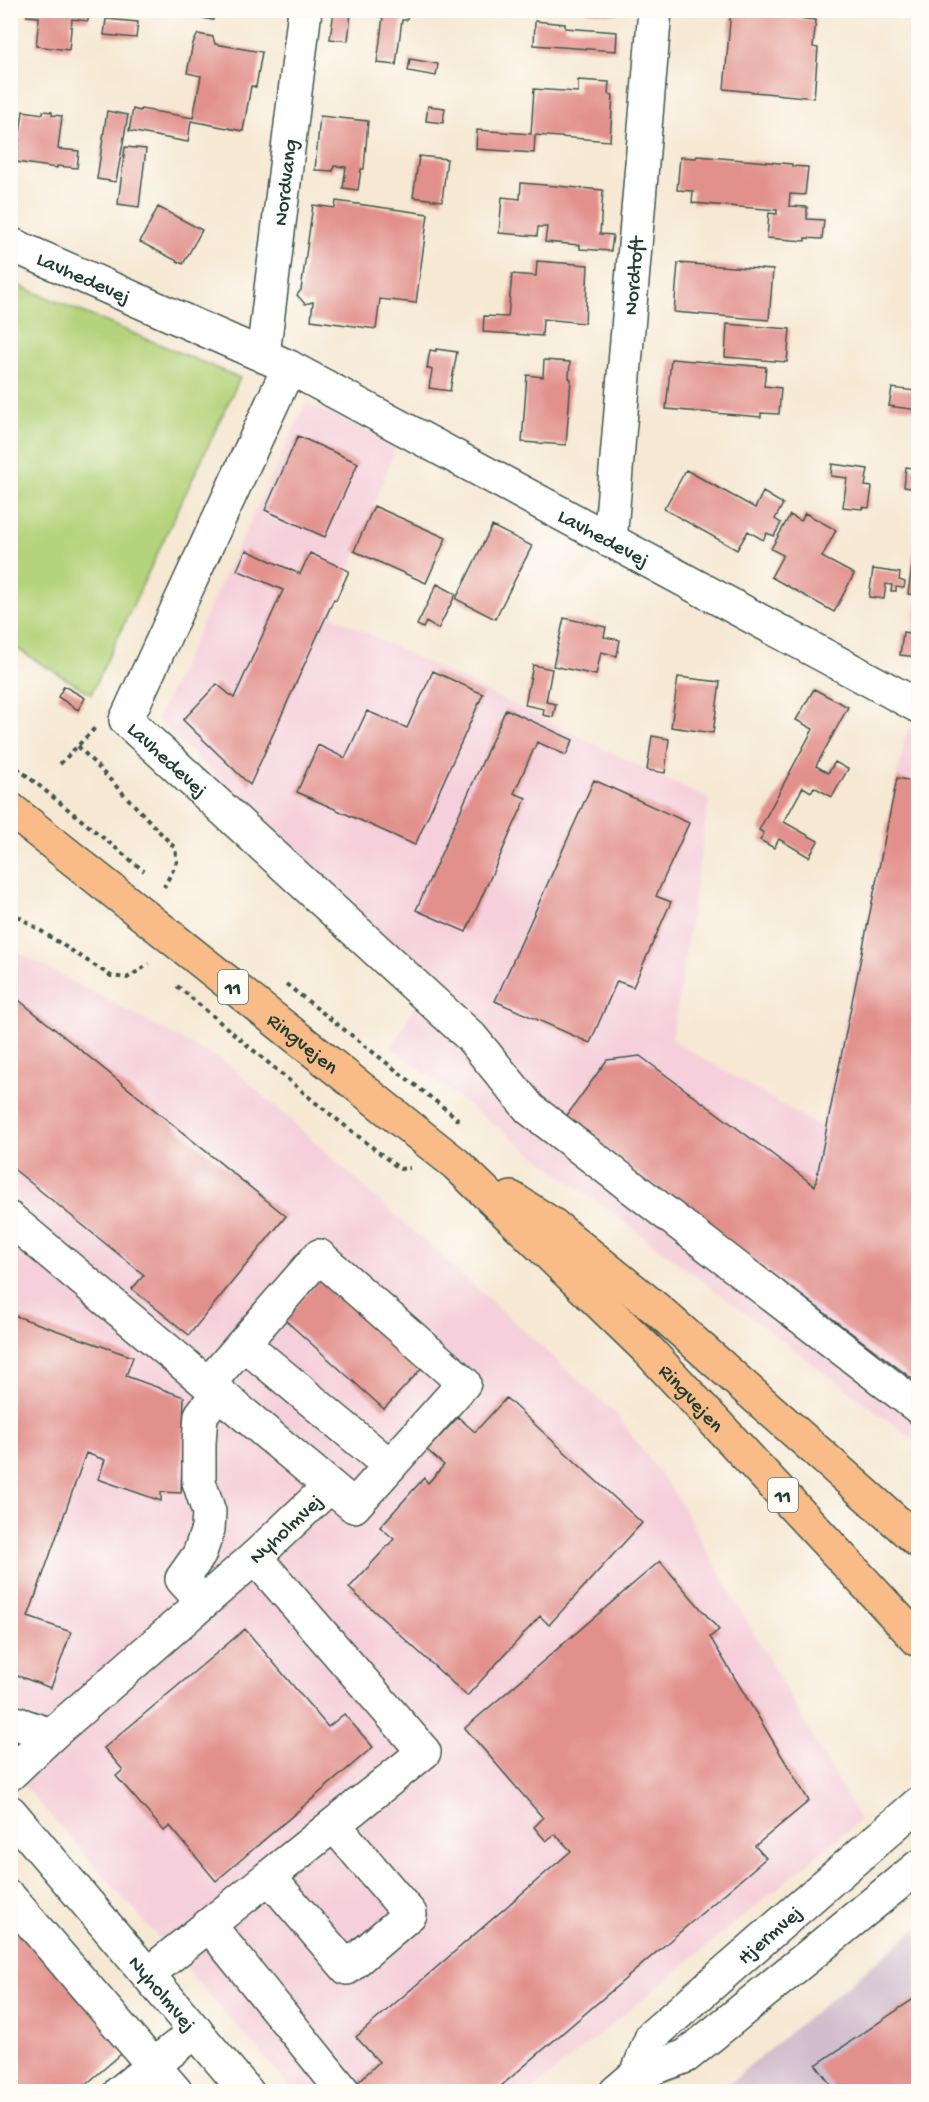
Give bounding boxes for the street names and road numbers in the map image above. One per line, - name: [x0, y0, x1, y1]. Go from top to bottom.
- street label: Nordvang: [270, 138, 305, 228]
- street label: Nordtoft: [620, 233, 652, 317]
- street label: Lavhedevej: [32, 248, 134, 312]
- street label: Lavhedevej: [553, 505, 653, 575]
- street label: Lavhedevej: [120, 718, 211, 804]
- road number: 11: [218, 970, 248, 1004]
- street label: Ringvejen: [260, 1009, 342, 1081]
- street label: Ringvejen: [652, 1360, 727, 1439]
- road number: 11: [768, 1478, 798, 1512]
- street label: Nyholmvej: [245, 1490, 330, 1571]
- street label: Hjermvej: [734, 1902, 809, 1972]
- street label: Nyholmvej: [121, 1952, 200, 2038]

